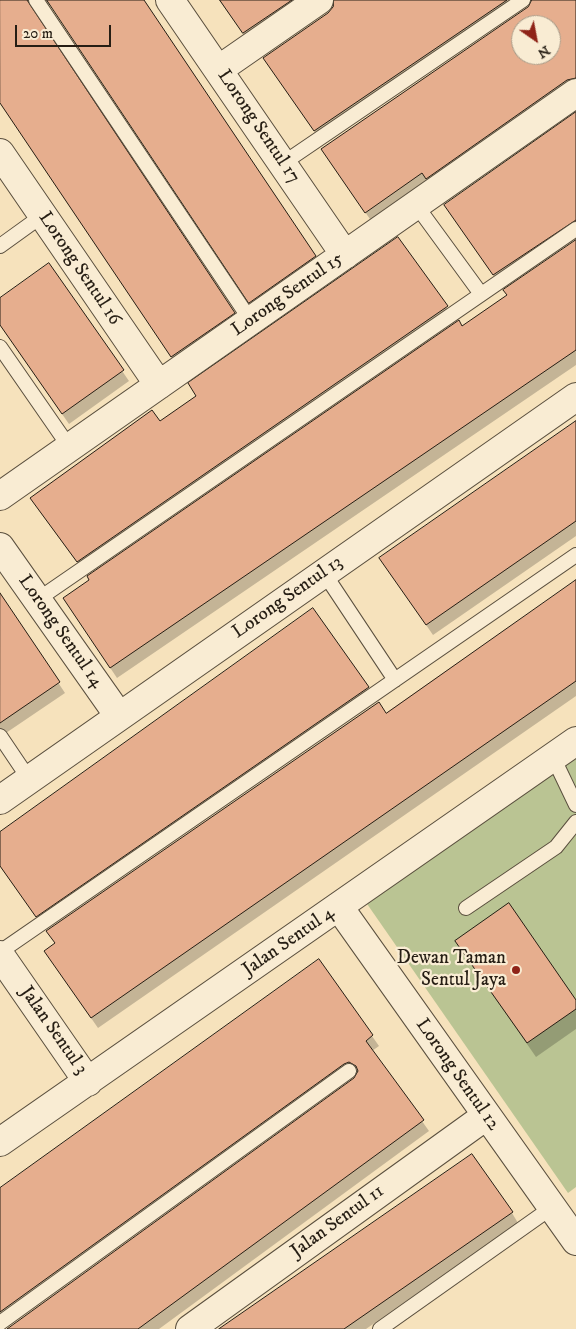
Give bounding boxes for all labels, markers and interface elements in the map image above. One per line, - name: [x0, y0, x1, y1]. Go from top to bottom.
- scale bar: [18, 15, 114, 47]
- north arrow: [511, 15, 561, 65]
- text: 20 m: [23, 24, 53, 43]
- text: N: [534, 41, 553, 62]
- street label: Lorong Sentul 17: [212, 66, 304, 188]
- street label: Lorong Sentul 16: [33, 208, 125, 330]
- street label: Lorong Sentul 15: [228, 248, 348, 342]
- street label: Lorong Sentul 13: [229, 552, 347, 644]
- street label: Lorong Sentul 14: [13, 571, 107, 693]
- street label: Jalan Sentul 4: [239, 902, 339, 982]
- place label: Dewan Taman Sentul Jaya: [397, 948, 506, 992]
- marker: Dewan Taman Sentul Jaya: [510, 964, 522, 976]
- street label: Jalan Sentul 3: [14, 982, 92, 1080]
- street label: Lorong Sentul 12: [410, 1015, 504, 1135]
- street label: Jalan Sentul 11: [287, 1181, 389, 1263]

